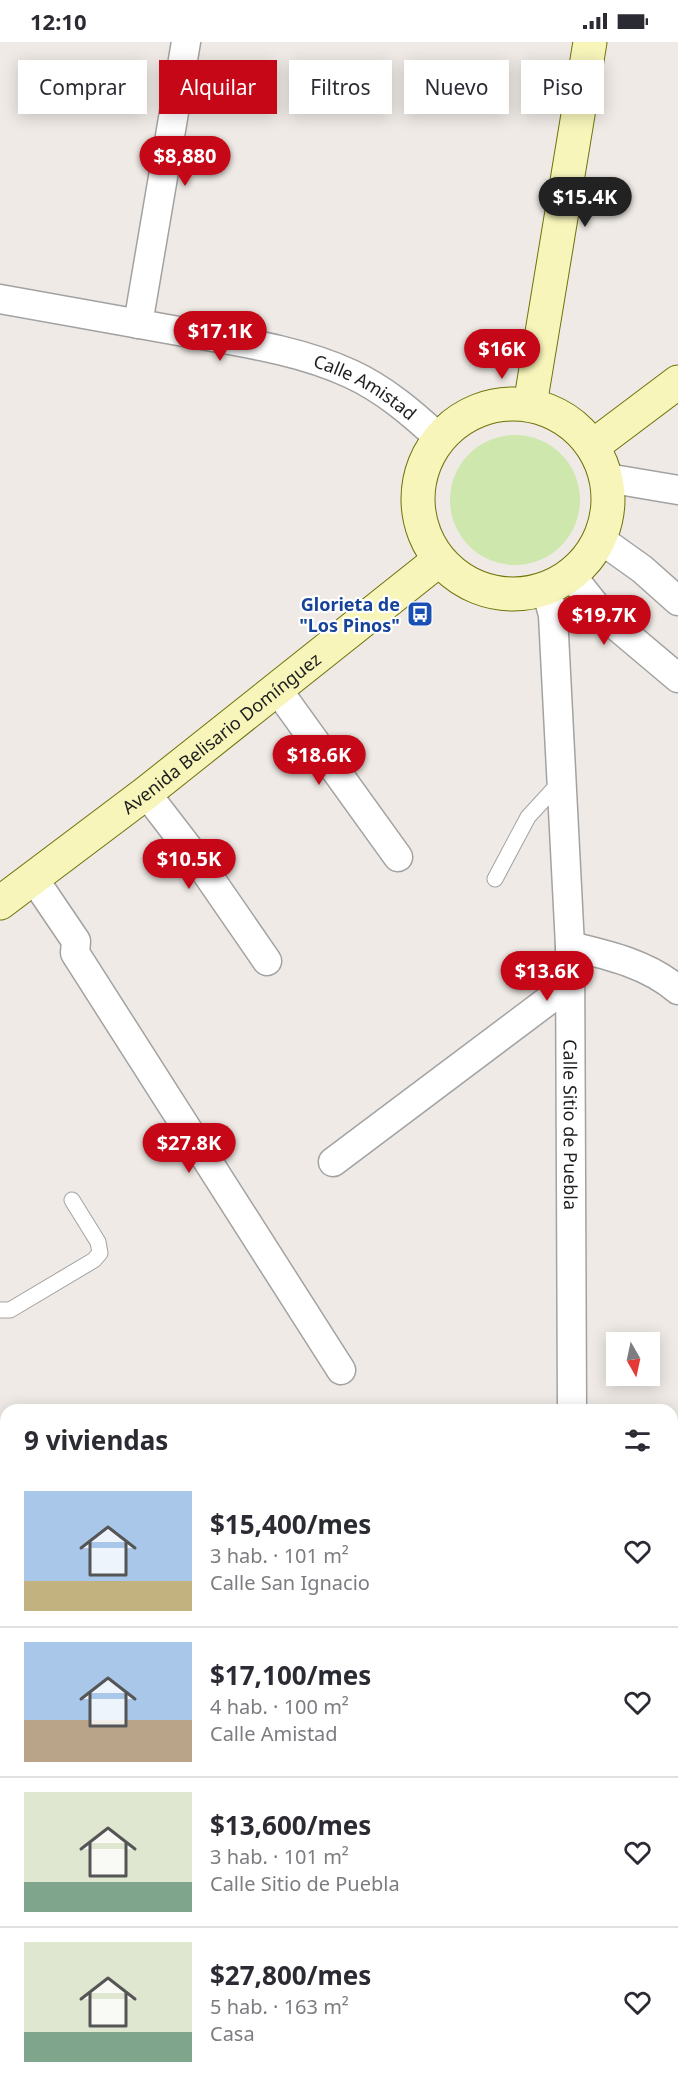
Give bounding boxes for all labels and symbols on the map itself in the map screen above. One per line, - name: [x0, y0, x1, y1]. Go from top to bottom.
- pin: $8,880: [136, 136, 234, 187]
- pin: $15.4K: [536, 177, 634, 228]
- pin: $17.1K: [171, 311, 269, 362]
- pin: $16K: [466, 329, 538, 380]
- street label: Calle Amistad: [311, 348, 422, 425]
- place label: Glorieta de "Los Pinos": [299, 592, 400, 637]
- pin: $19.7K: [555, 595, 653, 646]
- bus stop icon: Glorieta de "Los Pinos": [405, 599, 435, 629]
- street label: Avenida Belisario Domínguez: [117, 647, 326, 819]
- pin: $18.6K: [270, 735, 368, 786]
- pin: $10.5K: [140, 839, 238, 890]
- pin: $13.6K: [498, 951, 596, 1002]
- street label: Calle Sitio de Puebla: [558, 1039, 583, 1210]
- pin: $27.8K: [140, 1123, 238, 1174]
- north arrow: [606, 1332, 660, 1386]

